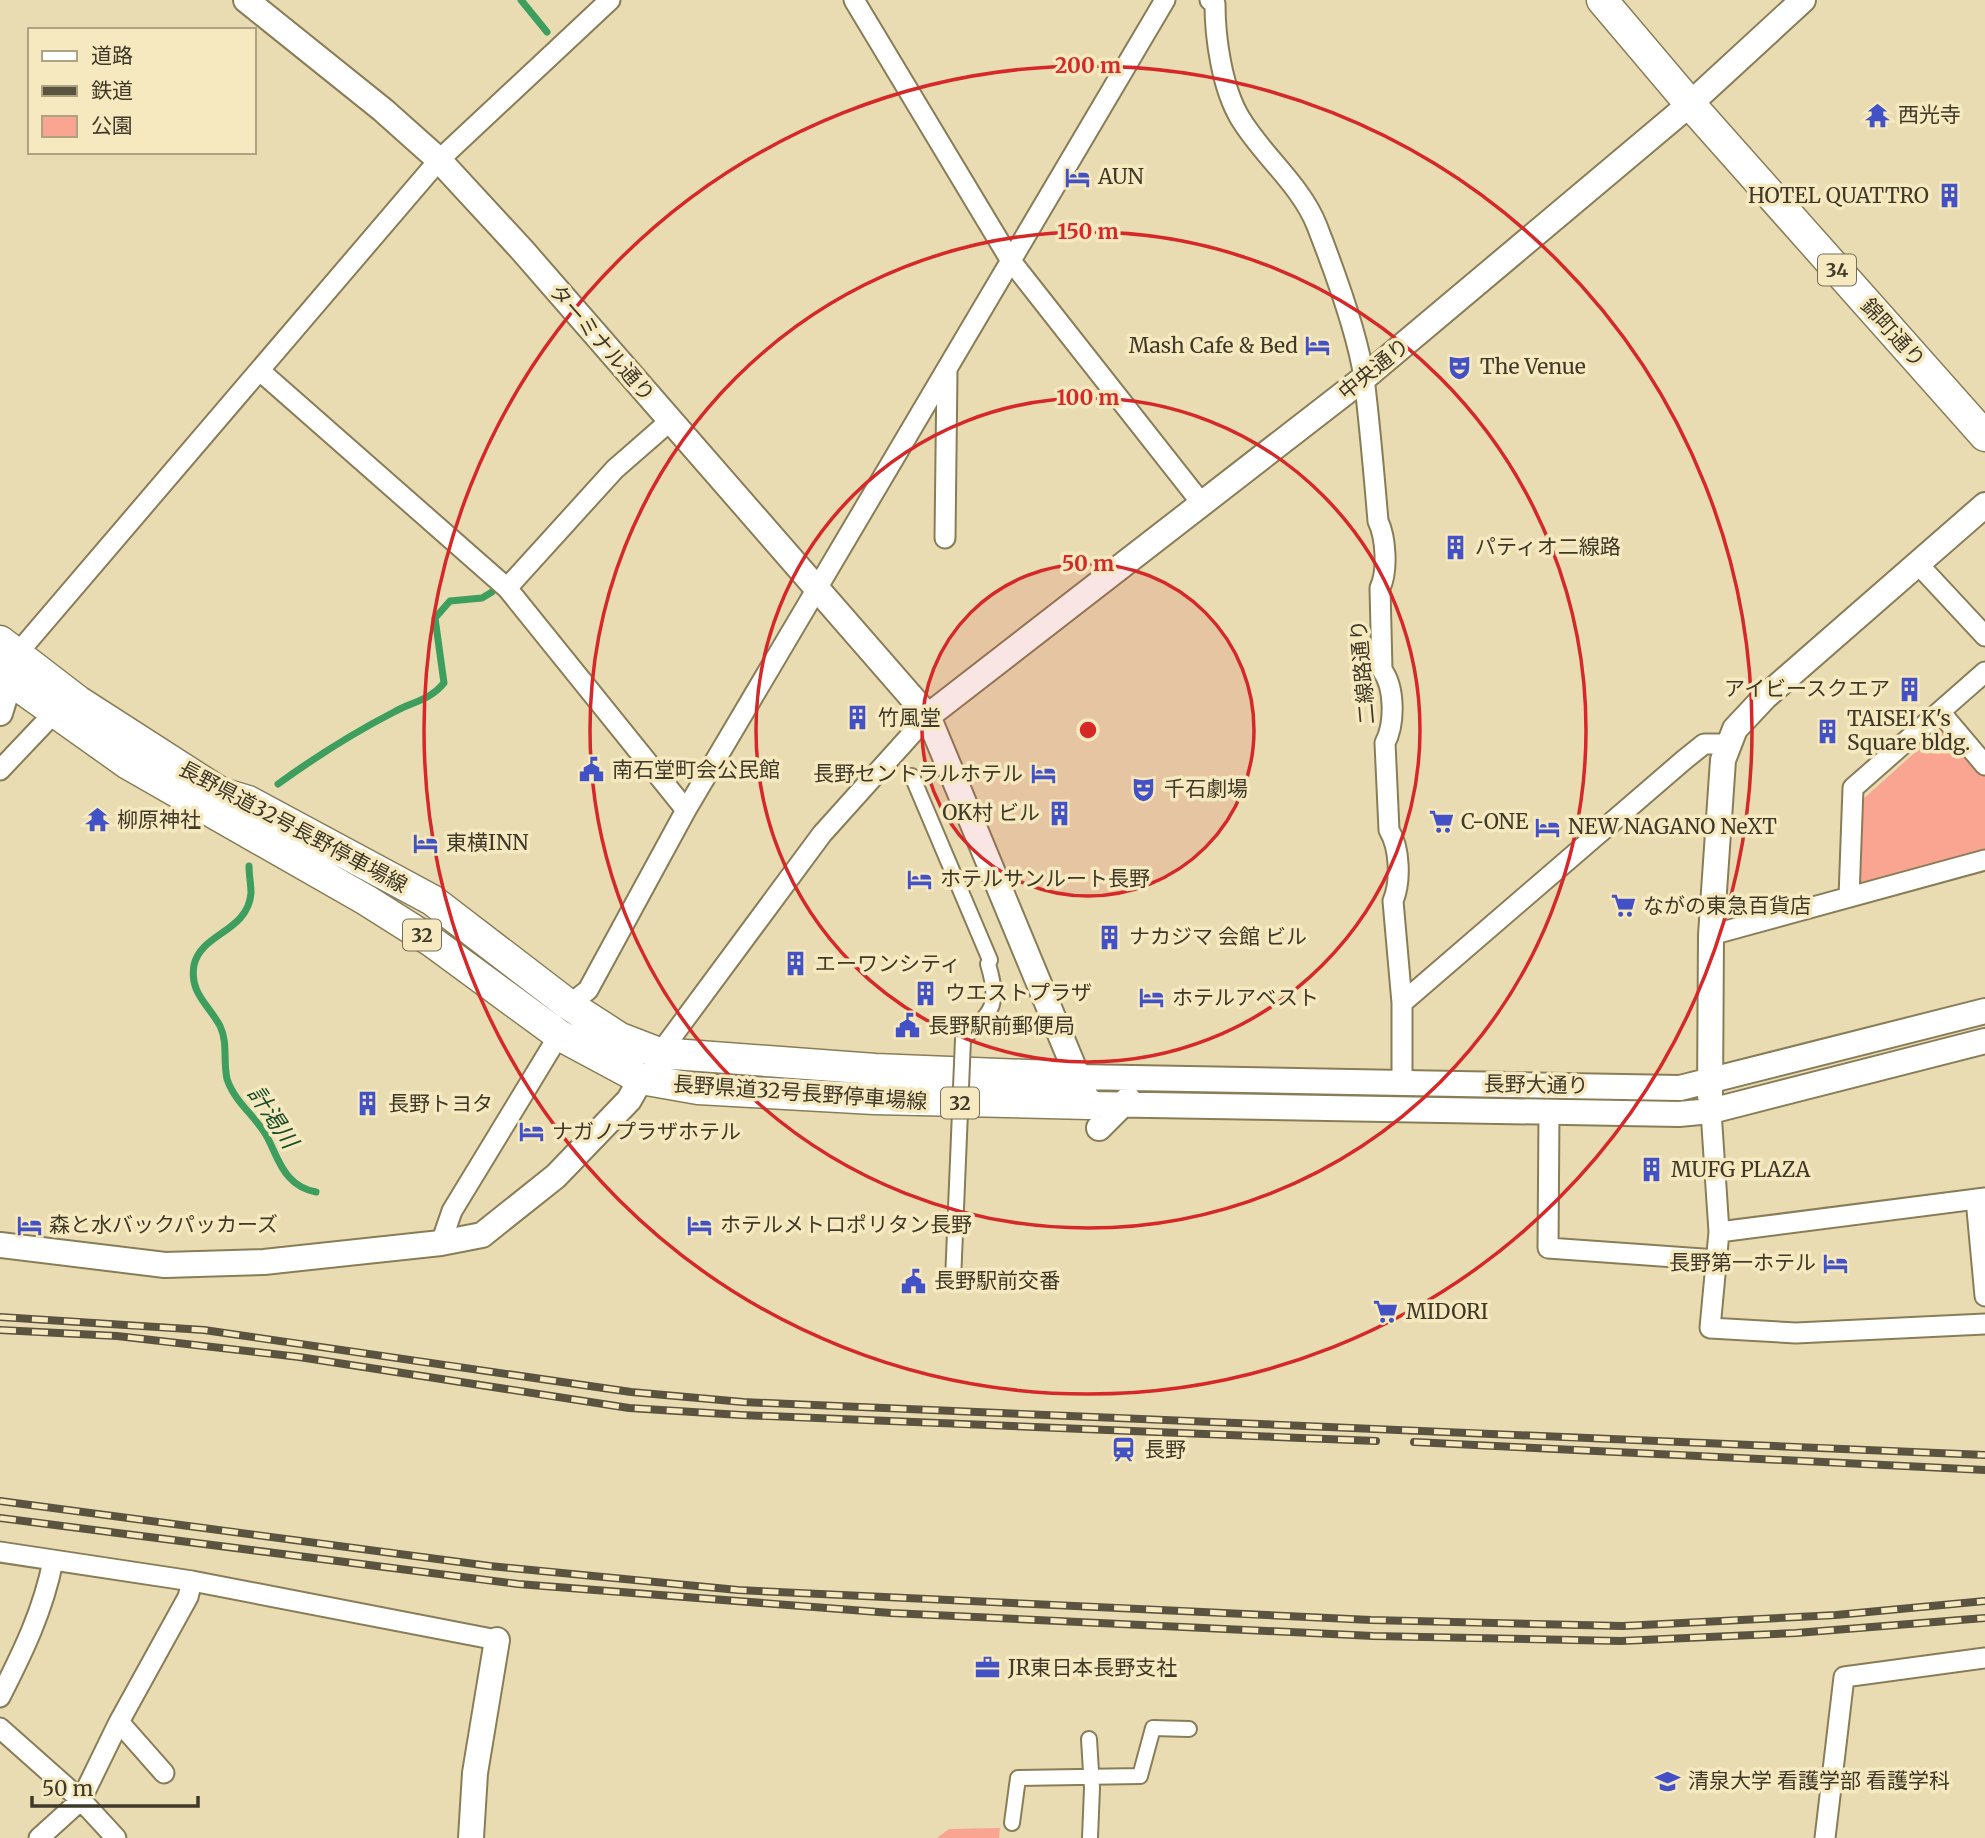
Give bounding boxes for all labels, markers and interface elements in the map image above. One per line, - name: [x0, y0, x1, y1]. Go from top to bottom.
- legend: [28, 28, 256, 154]
- text: 道路: [91, 42, 133, 69]
- text: 200 m: [1055, 52, 1121, 79]
- text: 鉄道: [91, 77, 133, 104]
- temple icon: 西光寺: [1864, 101, 1892, 129]
- place label: 西光寺: [1898, 101, 1961, 128]
- text: 公園: [91, 112, 133, 139]
- hotel icon: AUN: [1064, 163, 1092, 191]
- place label: AUN: [1097, 163, 1144, 190]
- place label: HOTEL QUATTRO: [1748, 182, 1929, 209]
- building icon: HOTEL QUATTRO: [1935, 182, 1963, 210]
- text: 150 m: [1057, 218, 1119, 245]
- road number: 34: [1818, 254, 1856, 286]
- street label: ターミナル通り: [544, 278, 661, 407]
- street label: 錦町通り: [1855, 292, 1932, 373]
- place label: Mash Cafe & Bed: [1129, 332, 1298, 359]
- hotel icon: Mash Cafe & Bed: [1304, 332, 1332, 360]
- street label: 中央通り: [1333, 332, 1415, 406]
- theatre icon: The Venue: [1446, 353, 1474, 381]
- place label: The Venue: [1480, 353, 1586, 380]
- text: 100 m: [1057, 384, 1119, 411]
- building icon: パティオ二線路: [1441, 533, 1469, 561]
- place label: パティオ二線路: [1475, 533, 1621, 560]
- text: 50 m: [1062, 550, 1114, 577]
- street label: 二線路通り: [1344, 619, 1381, 726]
- place label: アイビースクエア: [1724, 675, 1890, 702]
- building icon: アイビースクエア: [1896, 675, 1924, 703]
- building icon: 竹風堂: [844, 704, 872, 732]
- place label: 竹風堂: [878, 704, 941, 731]
- place label: TAISEI K's Square bldg.: [1847, 705, 1970, 756]
- building icon: TAISEI K's Square bldg.: [1813, 717, 1841, 745]
- centre of rings: [1076, 718, 1100, 742]
- street label: 長野県道32号長野停車場線: [174, 755, 412, 898]
- public building icon: 南石堂町会公民館: [578, 756, 606, 784]
- place label: 南石堂町会公民館: [612, 756, 780, 783]
- place label: 長野セントラルホテル: [813, 760, 1023, 787]
- hotel icon: 長野セントラルホテル: [1029, 760, 1057, 788]
- theatre icon: 千石劇場: [1130, 775, 1158, 803]
- place label: 千石劇場: [1164, 775, 1248, 802]
- place label: OK村 ビル: [942, 799, 1040, 826]
- building icon: OK村 ビル: [1046, 799, 1074, 827]
- temple icon: 柳原神社: [83, 806, 111, 834]
- place label: 柳原神社: [117, 806, 201, 833]
- supermarket icon: C-ONE: [1427, 808, 1455, 836]
- place label: C-ONE: [1461, 808, 1529, 835]
- hotel icon: NEW NAGANO NeXT: [1534, 813, 1562, 841]
- place label: NEW NAGANO NeXT: [1568, 813, 1777, 840]
- hotel icon: 東横INN: [412, 829, 440, 857]
- place label: 東横INN: [446, 829, 529, 856]
- hotel icon: ホテルサンルート長野: [906, 865, 934, 893]
- place label: ホテルサンルート長野: [940, 865, 1150, 892]
- supermarket icon: ながの東急百貨店: [1609, 892, 1637, 920]
- place label: ながの東急百貨店: [1643, 892, 1811, 919]
- road number: 32: [403, 920, 441, 951]
- building icon: ナカジマ 会館 ビル: [1095, 923, 1123, 951]
- place label: ナカジマ 会館 ビル: [1129, 923, 1307, 950]
- building icon: エーワンシティ: [781, 950, 809, 978]
- place label: エーワンシティ: [815, 950, 961, 977]
- building icon: ウエストプラザ: [911, 979, 939, 1007]
- place label: ウエストプラザ: [945, 979, 1092, 1006]
- hotel icon: ホテルアベスト: [1138, 984, 1166, 1012]
- place label: ホテルアベスト: [1172, 984, 1319, 1011]
- public building icon: 長野駅前郵便局: [894, 1012, 922, 1040]
- place label: 長野駅前郵便局: [928, 1012, 1075, 1039]
- street label: 長野県道32号長野停車場線: [672, 1070, 928, 1115]
- street label: 長野大通り: [1483, 1070, 1589, 1099]
- water label: 計渇川: [242, 1080, 306, 1156]
- road number: 32: [941, 1088, 979, 1119]
- building icon: 長野トヨタ: [354, 1090, 382, 1118]
- place label: 長野トヨタ: [388, 1090, 493, 1117]
- hotel icon: ナガノプラザホテル: [518, 1118, 546, 1146]
- place label: ナガノプラザホテル: [552, 1118, 741, 1145]
- building icon: MUFG PLAZA: [1637, 1156, 1665, 1184]
- place label: MUFG PLAZA: [1671, 1156, 1811, 1183]
- hotel icon: 森と水バックパッカーズ: [15, 1211, 43, 1239]
- place label: 森と水バックパッカーズ: [49, 1211, 278, 1238]
- hotel icon: ホテルメトロポリタン長野: [686, 1211, 714, 1239]
- place label: ホテルメトロポリタン長野: [720, 1211, 972, 1238]
- place label: 長野第一ホテル: [1669, 1249, 1816, 1276]
- hotel icon: 長野第一ホテル: [1822, 1249, 1850, 1277]
- public building icon: 長野駅前交番: [900, 1267, 928, 1295]
- place label: 長野駅前交番: [934, 1267, 1060, 1294]
- supermarket icon: MIDORI: [1372, 1298, 1400, 1326]
- place label: MIDORI: [1406, 1298, 1488, 1325]
- station icon: 長野: [1110, 1436, 1138, 1464]
- place label: 長野: [1144, 1436, 1186, 1463]
- office icon: JR東日本長野支社: [974, 1654, 1002, 1682]
- place label: JR東日本長野支社: [1007, 1654, 1177, 1681]
- scale bar: [32, 1764, 198, 1808]
- school or university icon: 清泉大学 看護学部 看護学科: [1654, 1767, 1682, 1795]
- place label: 清泉大学 看護学部 看護学科: [1688, 1767, 1950, 1794]
- text: 50 m: [42, 1775, 93, 1802]

